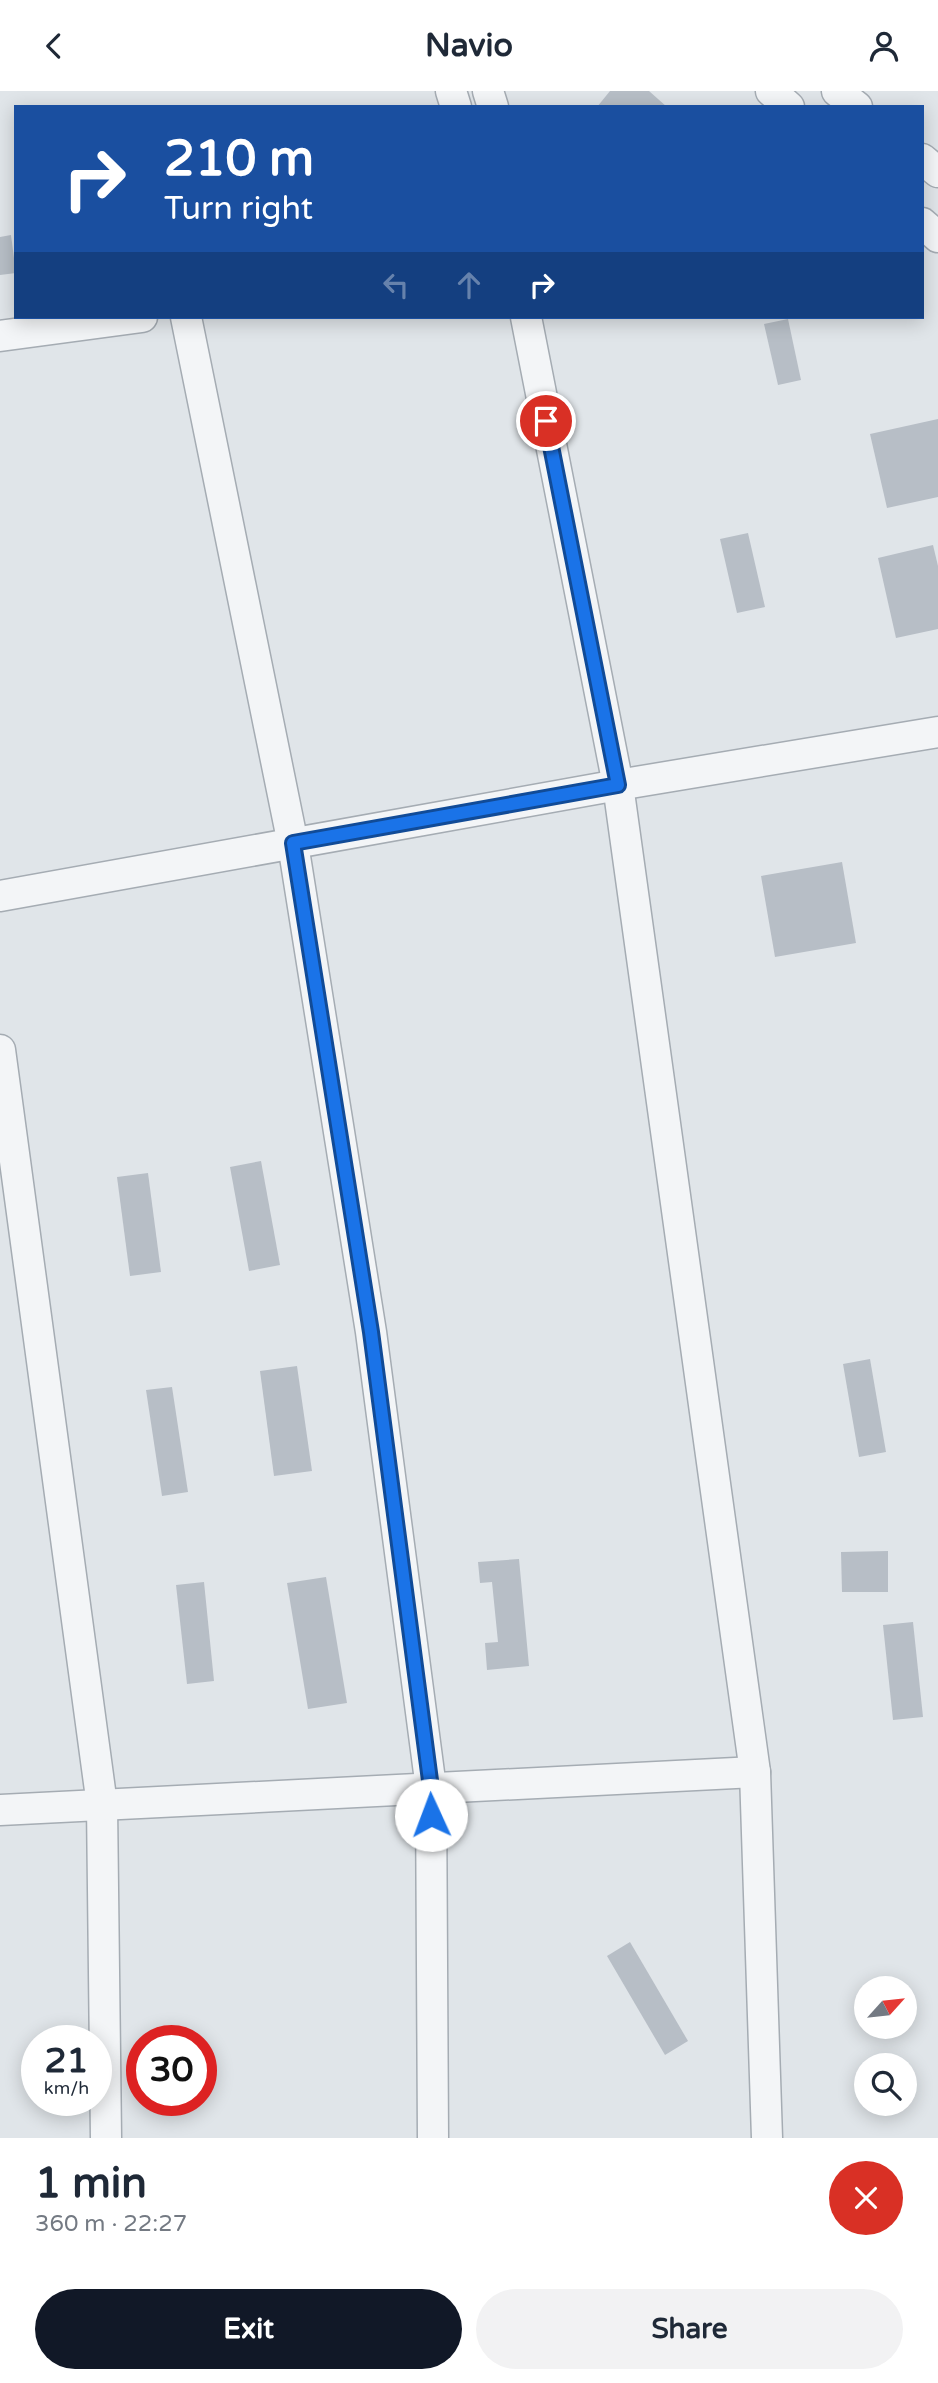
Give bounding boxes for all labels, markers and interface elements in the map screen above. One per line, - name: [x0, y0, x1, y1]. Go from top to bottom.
- icon: back: [35, 27, 73, 65]
- text: Navio: [425, 27, 513, 65]
- icon: person: [865, 27, 903, 65]
- text: 210 m: [164, 130, 314, 189]
- icon: right: [49, 133, 140, 224]
- text: Turn right: [164, 190, 313, 228]
- icon: left: [377, 266, 415, 304]
- icon: ahead: [450, 266, 488, 304]
- icon: right: [523, 266, 561, 304]
- pin: [516, 391, 576, 451]
- icon: arrive: [527, 402, 565, 440]
- position arrow: [394, 1778, 468, 1852]
- north arrow: [854, 1976, 917, 2039]
- map controls: [854, 1976, 917, 2116]
- speed limit sign: 30: [126, 2025, 217, 2116]
- text: 21: [45, 2040, 88, 2082]
- button: search: [854, 2053, 917, 2116]
- text: km/h: [44, 2077, 89, 2099]
- text: 1 min: [35, 2158, 147, 2209]
- button: close: [829, 2161, 903, 2235]
- text: 360 m · 22:27: [35, 2210, 187, 2238]
- button: Exit: [35, 2289, 462, 2369]
- button: Share: [476, 2289, 903, 2369]

